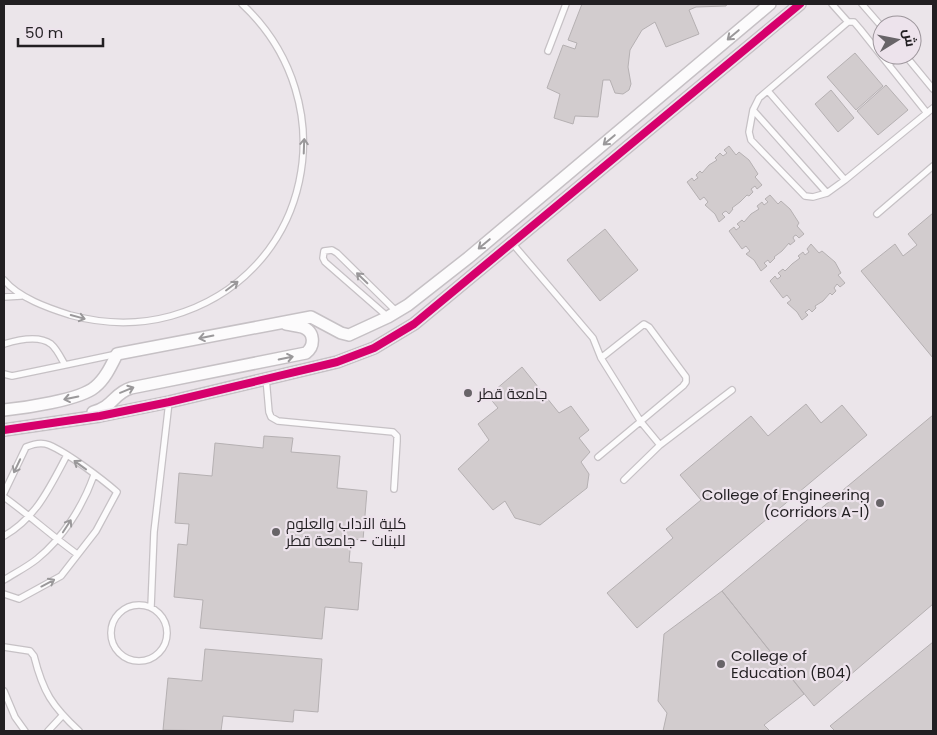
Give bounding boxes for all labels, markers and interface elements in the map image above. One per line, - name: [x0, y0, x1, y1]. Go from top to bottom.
- scale bar: [18, 15, 102, 47]
- north arrow: [872, 15, 922, 65]
- text: 50 m: [25, 22, 63, 43]
- text: ش: [898, 27, 921, 48]
- one-way arrow: [727, 29, 740, 40]
- one-way arrow: [602, 134, 615, 145]
- one-way arrow: [299, 139, 308, 155]
- one-way arrow: [478, 238, 491, 249]
- one-way arrow: [356, 272, 368, 284]
- one-way arrow: [225, 281, 239, 291]
- one-way arrow: [69, 312, 85, 322]
- one-way arrow: [199, 333, 215, 343]
- one-way arrow: [278, 353, 294, 362]
- place label: جامعة قطر: [477, 383, 547, 404]
- one-way arrow: [119, 385, 134, 394]
- marker: جامعة قطر: [462, 387, 474, 399]
- one-way arrow: [64, 394, 80, 403]
- one-way arrow: [11, 458, 21, 473]
- one-way arrow: [73, 460, 87, 470]
- place label: College of Engineering (corridors A-I): [702, 484, 870, 522]
- marker: College of Engineering (corridors A-I): [874, 497, 886, 509]
- place label: كلية الآداب والعلوم للبنات - جامعة قطر: [285, 513, 406, 551]
- one-way arrow: [62, 520, 72, 534]
- marker: كلية الآداب والعلوم للبنات - جامعة قطر: [270, 526, 282, 538]
- one-way arrow: [40, 578, 54, 588]
- place label: College of Education (B04): [731, 645, 852, 683]
- marker: College of Education (B04): [715, 658, 727, 670]

